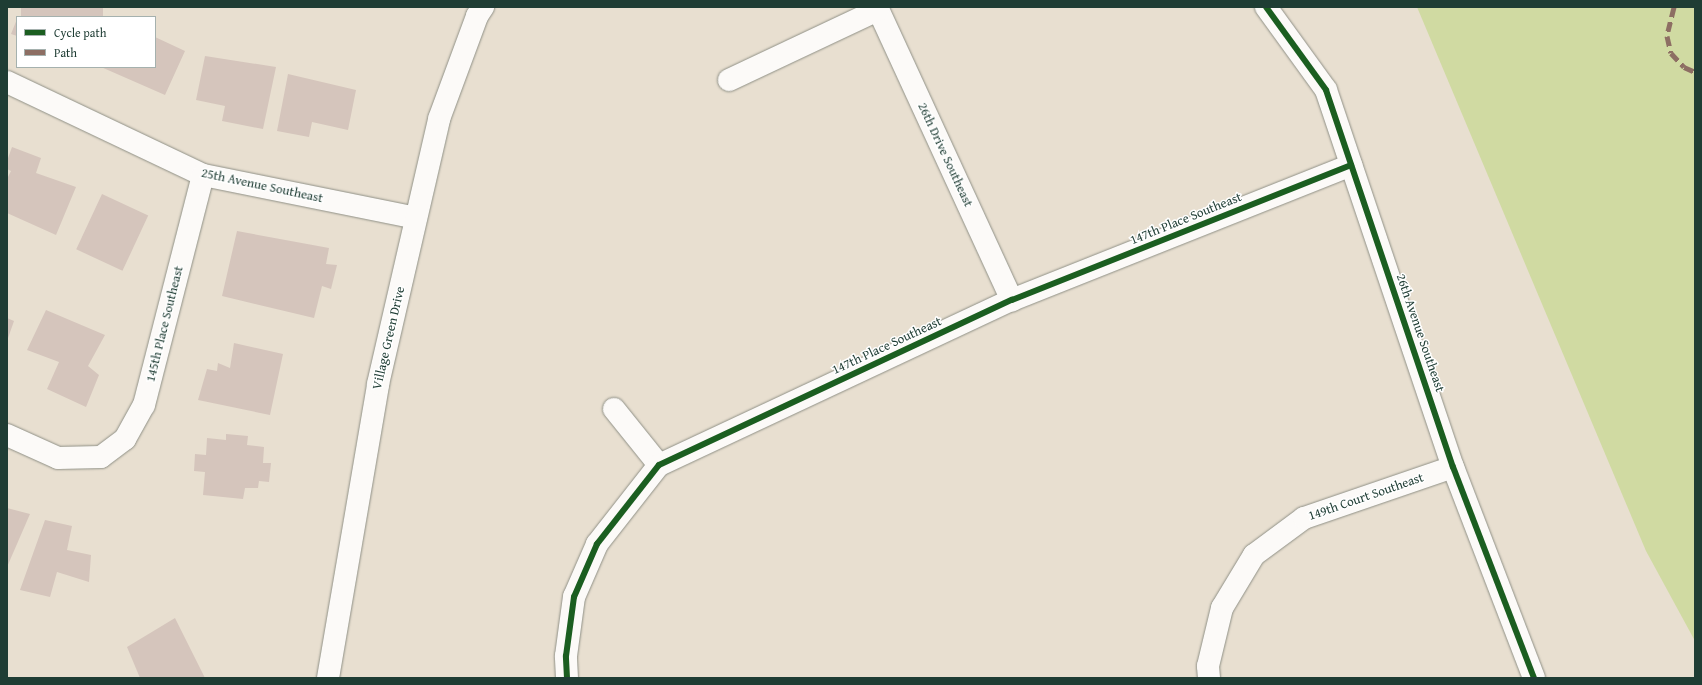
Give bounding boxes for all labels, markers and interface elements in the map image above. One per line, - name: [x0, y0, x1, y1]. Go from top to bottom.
- legend: [16, 16, 156, 68]
- text: Cycle path: [54, 24, 106, 41]
- text: Path: [54, 44, 77, 61]
- street label: 26th Drive Southeast: [914, 100, 976, 210]
- street label: 25th Avenue Southeast: [200, 165, 324, 207]
- street label: 147th Place Southeast: [1128, 189, 1244, 249]
- street label: 145th Place Southeast: [143, 264, 187, 384]
- street label: 26th Avenue Southeast: [1392, 272, 1448, 394]
- street label: Village Green Drive: [370, 285, 408, 391]
- street label: 147th Place Southeast: [830, 314, 944, 378]
- street label: 149th Court Southeast: [1306, 470, 1426, 524]

